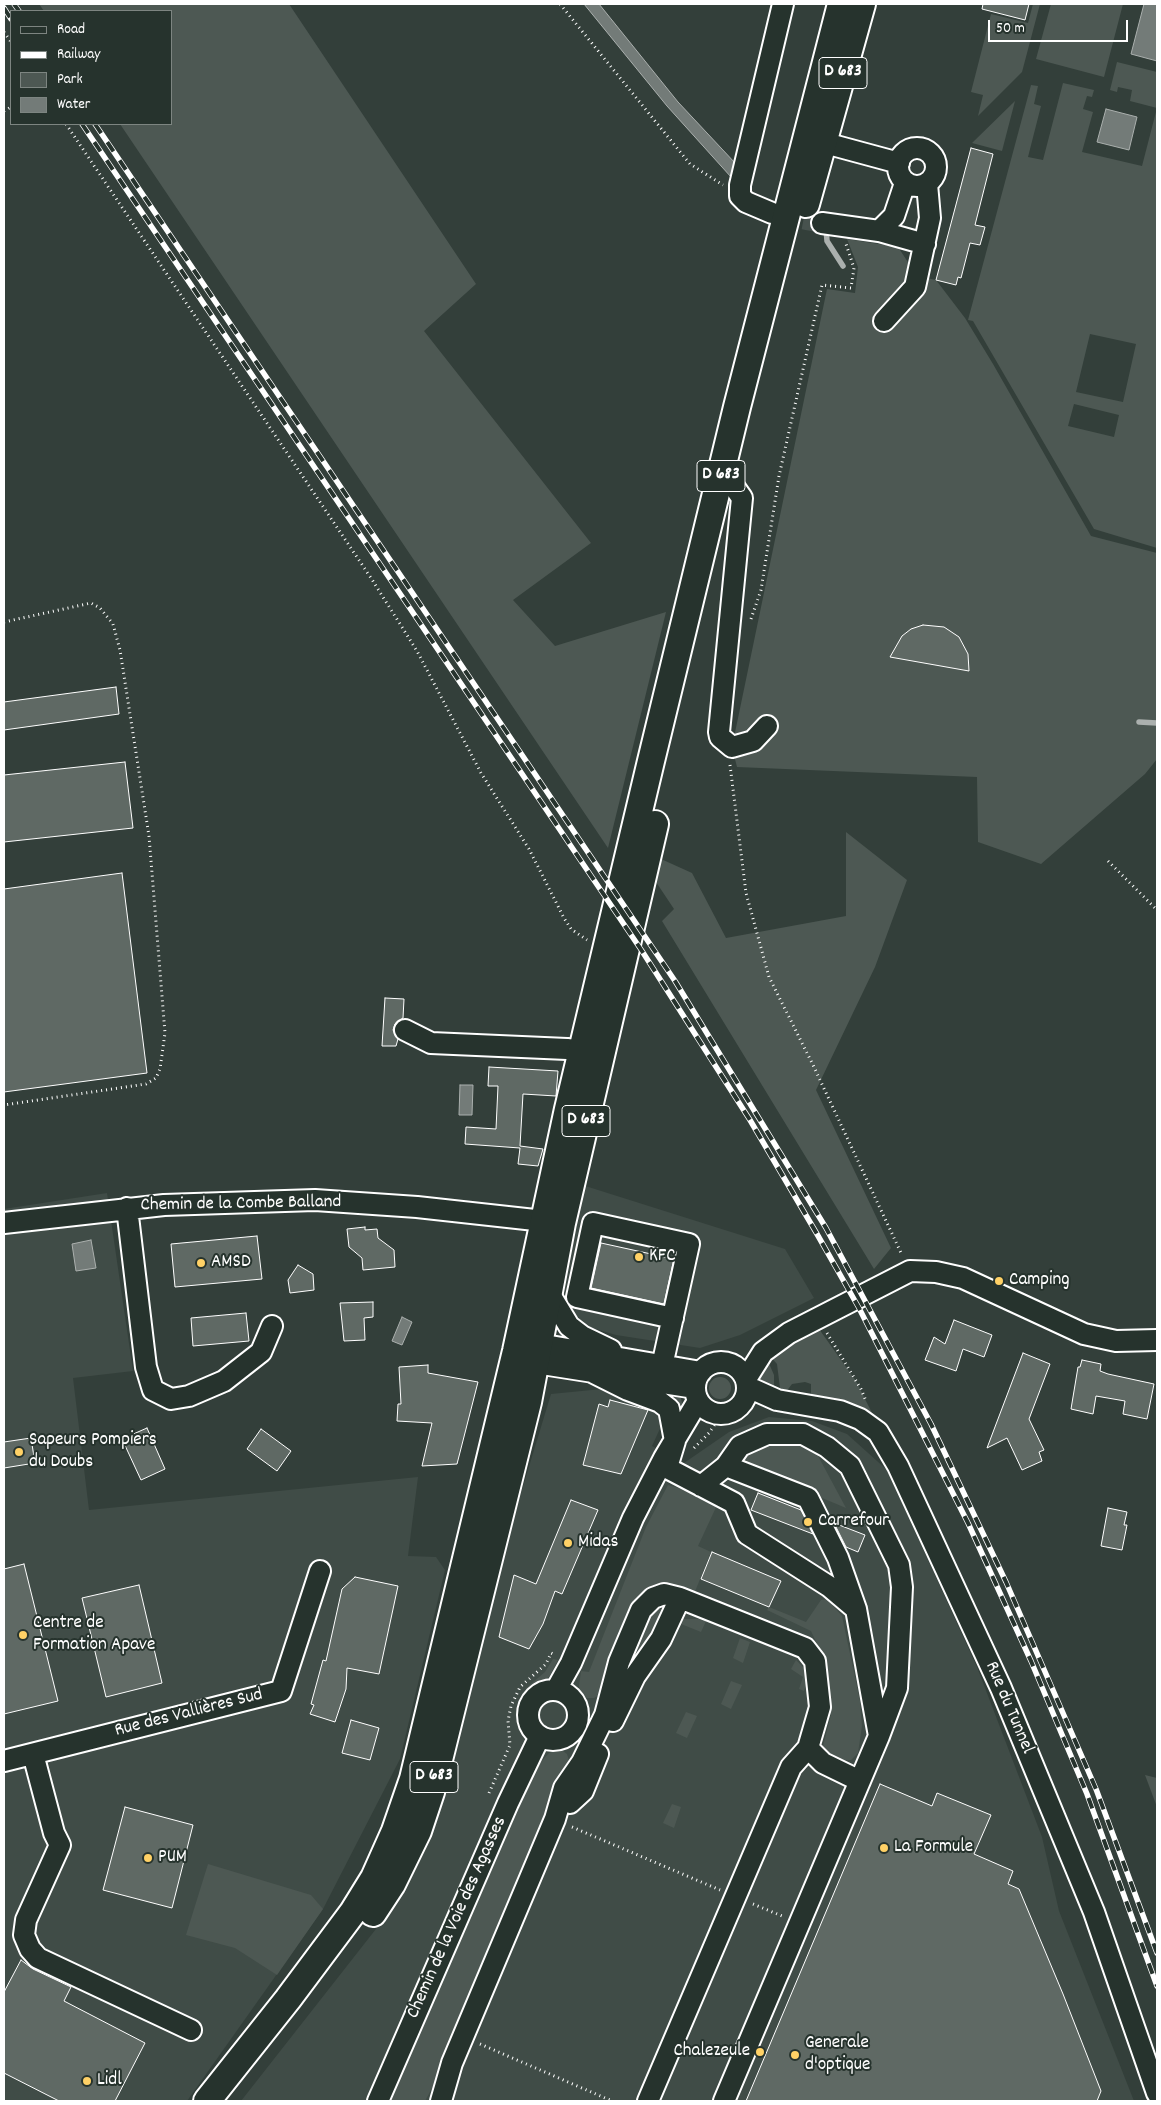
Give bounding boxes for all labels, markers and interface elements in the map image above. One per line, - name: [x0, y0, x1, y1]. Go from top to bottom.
- legend: [10, 10, 172, 125]
- scale bar: [991, 10, 1131, 42]
- text: 50 m: [996, 18, 1025, 40]
- text: Road: [57, 19, 85, 41]
- text: Railway: [57, 44, 100, 66]
- road number: D 683: [819, 58, 867, 88]
- text: Park: [57, 69, 83, 91]
- text: Water: [57, 94, 90, 116]
- road number: D 683: [697, 461, 745, 492]
- road number: D 683: [562, 1106, 610, 1136]
- street label: Chemin de la Combe Balland: [140, 1192, 342, 1218]
- place label: KFC: [649, 1246, 676, 1268]
- marker: KFC: [633, 1251, 645, 1263]
- place label: AMSD: [211, 1252, 251, 1274]
- marker: AMSD: [195, 1257, 207, 1269]
- place label: Camping: [1009, 1270, 1070, 1292]
- marker: Camping: [993, 1275, 1005, 1287]
- place label: Sapeurs Pompiers du Doubs: [29, 1430, 157, 1474]
- marker: Sapeurs Pompiers du Doubs: [13, 1446, 25, 1458]
- place label: Carrefour: [818, 1511, 889, 1533]
- marker: Carrefour: [802, 1516, 814, 1528]
- place label: Midas: [578, 1532, 618, 1554]
- marker: Midas: [562, 1537, 574, 1549]
- place label: Centre de Formation Apave: [33, 1613, 155, 1657]
- marker: Centre de Formation Apave: [17, 1629, 29, 1641]
- street label: Rue du Tunnel: [978, 1659, 1038, 1757]
- street label: Rue des Vallières Sud: [113, 1685, 265, 1743]
- road number: D 683: [410, 1761, 458, 1792]
- street label: Chemin de la Voie des Agasses: [403, 1813, 513, 2023]
- place label: La Formule: [894, 1837, 973, 1859]
- marker: La Formule: [878, 1842, 890, 1854]
- place label: PUM: [158, 1847, 187, 1869]
- marker: PUM: [142, 1852, 154, 1864]
- place label: Generale d'optique: [805, 2033, 870, 2077]
- place label: Chalezeule: [673, 2041, 750, 2063]
- marker: Chalezeule: [754, 2046, 766, 2058]
- marker: Generale d'optique: [789, 2049, 801, 2061]
- place label: Lidl: [97, 2070, 122, 2092]
- marker: Lidl: [81, 2075, 93, 2087]

